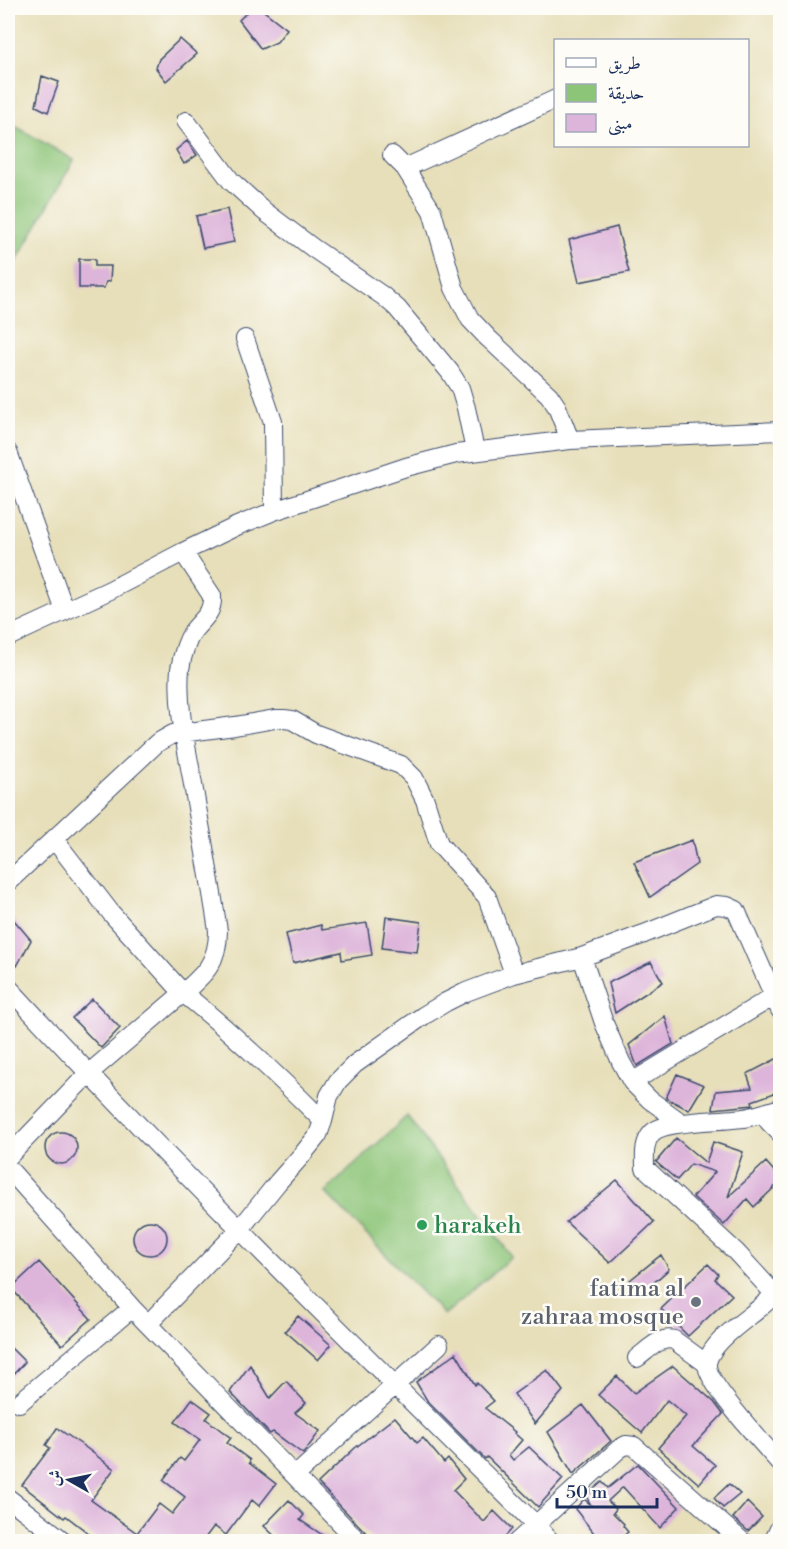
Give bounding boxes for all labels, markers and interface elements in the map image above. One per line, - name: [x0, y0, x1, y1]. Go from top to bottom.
- legend: [554, 39, 749, 147]
- text: طريق: [608, 52, 641, 75]
- text: حديقة: [608, 82, 644, 105]
- text: مبنى: [608, 112, 633, 136]
- place label: harakeh: [434, 1211, 522, 1241]
- marker: harakeh: [415, 1218, 429, 1232]
- place label: fatima al zahraa mosque: [521, 1274, 684, 1332]
- marker: fatima al zahraa mosque: [689, 1295, 703, 1309]
- north arrow: [39, 1450, 99, 1510]
- text: ش: [44, 1468, 66, 1487]
- scale bar: [557, 1471, 658, 1509]
- text: 50 m: [566, 1481, 608, 1504]

